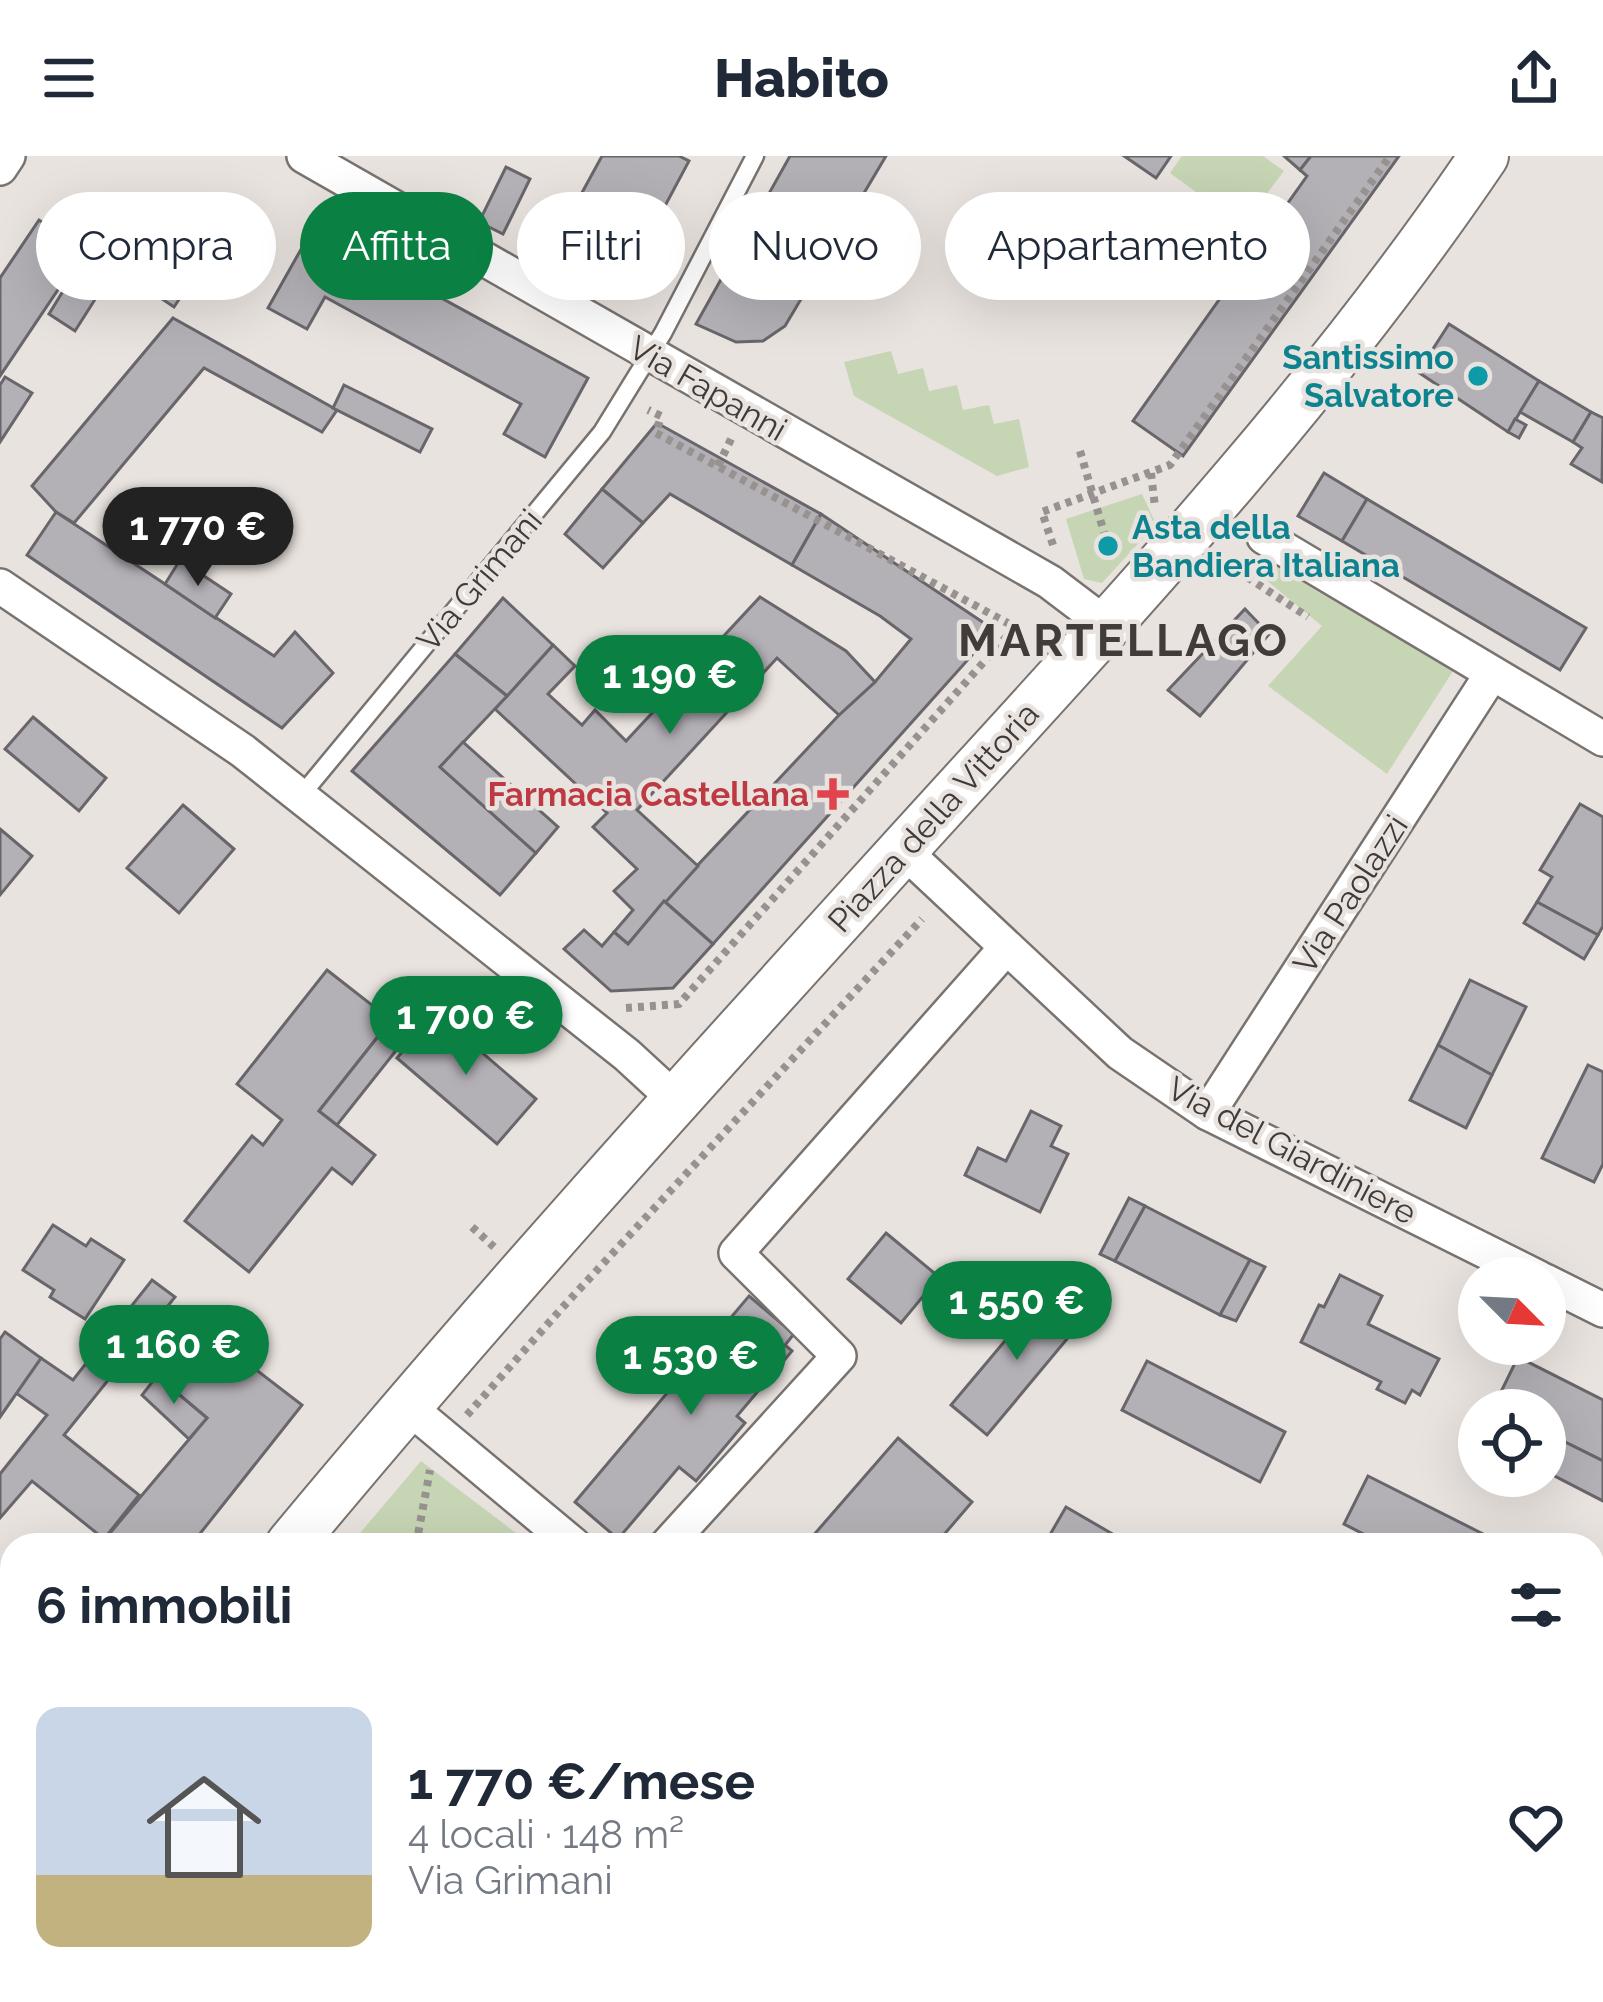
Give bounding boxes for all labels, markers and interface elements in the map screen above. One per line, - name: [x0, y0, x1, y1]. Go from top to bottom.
- icon: menu: [36, 45, 102, 111]
- icon: share: [1501, 45, 1567, 111]
- text: Habito: [714, 46, 889, 110]
- chip: Compra: [36, 192, 276, 300]
- chip: Affitta: [300, 192, 493, 300]
- chip: Filtri: [517, 192, 685, 300]
- chip: Nuovo: [709, 192, 921, 300]
- chip: Appartamento: [945, 192, 1310, 300]
- street label: Via Fapanni: [622, 328, 793, 449]
- place label: Santissimo Salvatore: [1282, 338, 1454, 415]
- marker: Santissimo Salvatore: [1465, 363, 1491, 389]
- pin: 1 770 €: [87, 487, 309, 589]
- street label: Via Grimani: [409, 501, 550, 659]
- text: 1 770 €: [129, 503, 267, 549]
- place label: Asta della Bandiera Italiana: [1132, 508, 1400, 585]
- marker: Asta della Bandiera Italiana: [1095, 533, 1121, 559]
- district label: MARTELLAGO: [958, 614, 1290, 667]
- pin: 1 190 €: [559, 635, 781, 737]
- text: 1 190 €: [602, 651, 738, 697]
- street label: Piazza della Vittoria: [820, 694, 1047, 940]
- place label: Farmacia Castellana: [487, 775, 809, 814]
- marker: Farmacia Castellana: [820, 781, 846, 807]
- street label: Via Paolazzi: [1285, 808, 1416, 981]
- pin: 1 700 €: [355, 976, 577, 1078]
- text: 1 700 €: [397, 992, 535, 1038]
- street label: Via del Giardiniere: [1161, 1068, 1423, 1232]
- north arrow: [1458, 1257, 1566, 1365]
- map controls: [1458, 1257, 1566, 1497]
- pin: 1 550 €: [906, 1261, 1128, 1363]
- text: 1 550 €: [949, 1277, 1085, 1323]
- pin: 1 160 €: [63, 1305, 285, 1407]
- pin: 1 530 €: [580, 1316, 802, 1418]
- text: 1 160 €: [106, 1321, 242, 1367]
- text: 1 530 €: [623, 1332, 759, 1378]
- button: locate: [1458, 1389, 1566, 1497]
- icon: filters: [1503, 1572, 1569, 1638]
- text: 6 immobili: [36, 1575, 293, 1635]
- text: 1 770 €/mese: [408, 1751, 755, 1811]
- icon: home: [132, 1755, 276, 1899]
- icon: heart: [1503, 1794, 1569, 1860]
- text: 4 locali · 148 m²: [408, 1811, 684, 1857]
- text: Via Grimani: [408, 1857, 613, 1903]

